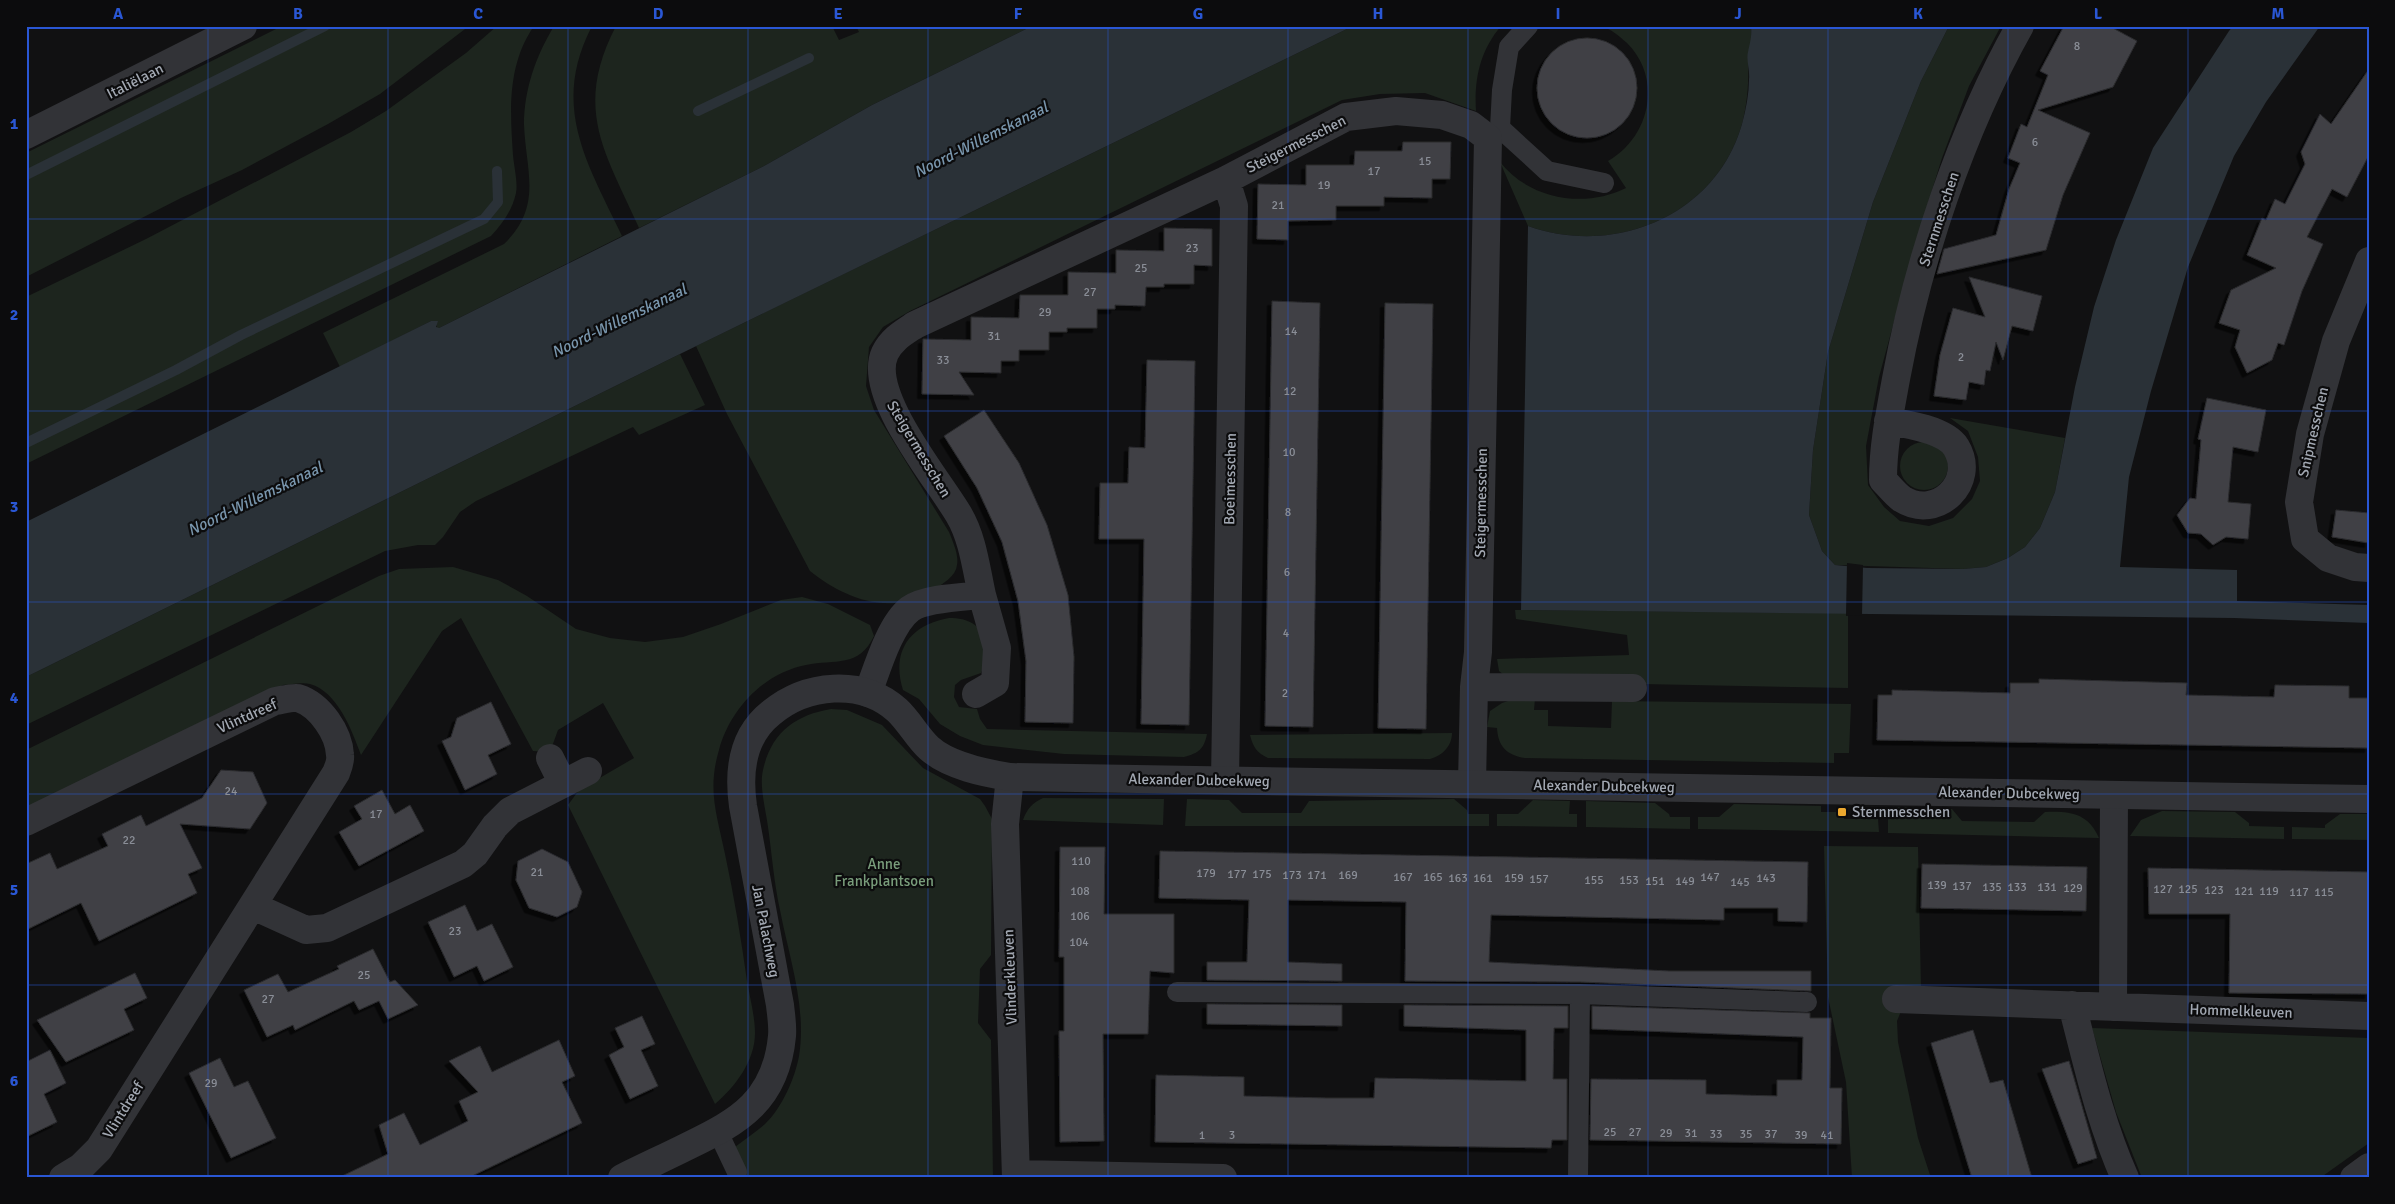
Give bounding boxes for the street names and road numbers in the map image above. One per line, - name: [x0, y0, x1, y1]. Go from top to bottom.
- street label: Italiëlaan: [104, 59, 166, 103]
- street label: Steigermesschen: [1243, 111, 1349, 177]
- street label: Sternmesschen: [1915, 170, 1963, 268]
- street label: Snipmesschen: [2294, 385, 2332, 479]
- street label: Steigermesschen: [883, 397, 955, 501]
- street label: Boeimesschen: [1220, 433, 1240, 525]
- street label: Steigermesschen: [1471, 448, 1491, 558]
- street label: Vlintdreef: [214, 694, 281, 737]
- street label: Alexander Dubcekweg: [1128, 770, 1270, 790]
- street label: Alexander Dubcekweg: [1533, 776, 1675, 796]
- street label: Alexander Dubcekweg: [1938, 783, 2080, 803]
- street label: Jan Palachweg: [748, 883, 784, 979]
- street label: Vlinderkleuven: [999, 929, 1021, 1025]
- street label: Hommelkleuven: [2189, 1000, 2293, 1022]
- street label: Vlintdreef: [99, 1077, 148, 1142]

